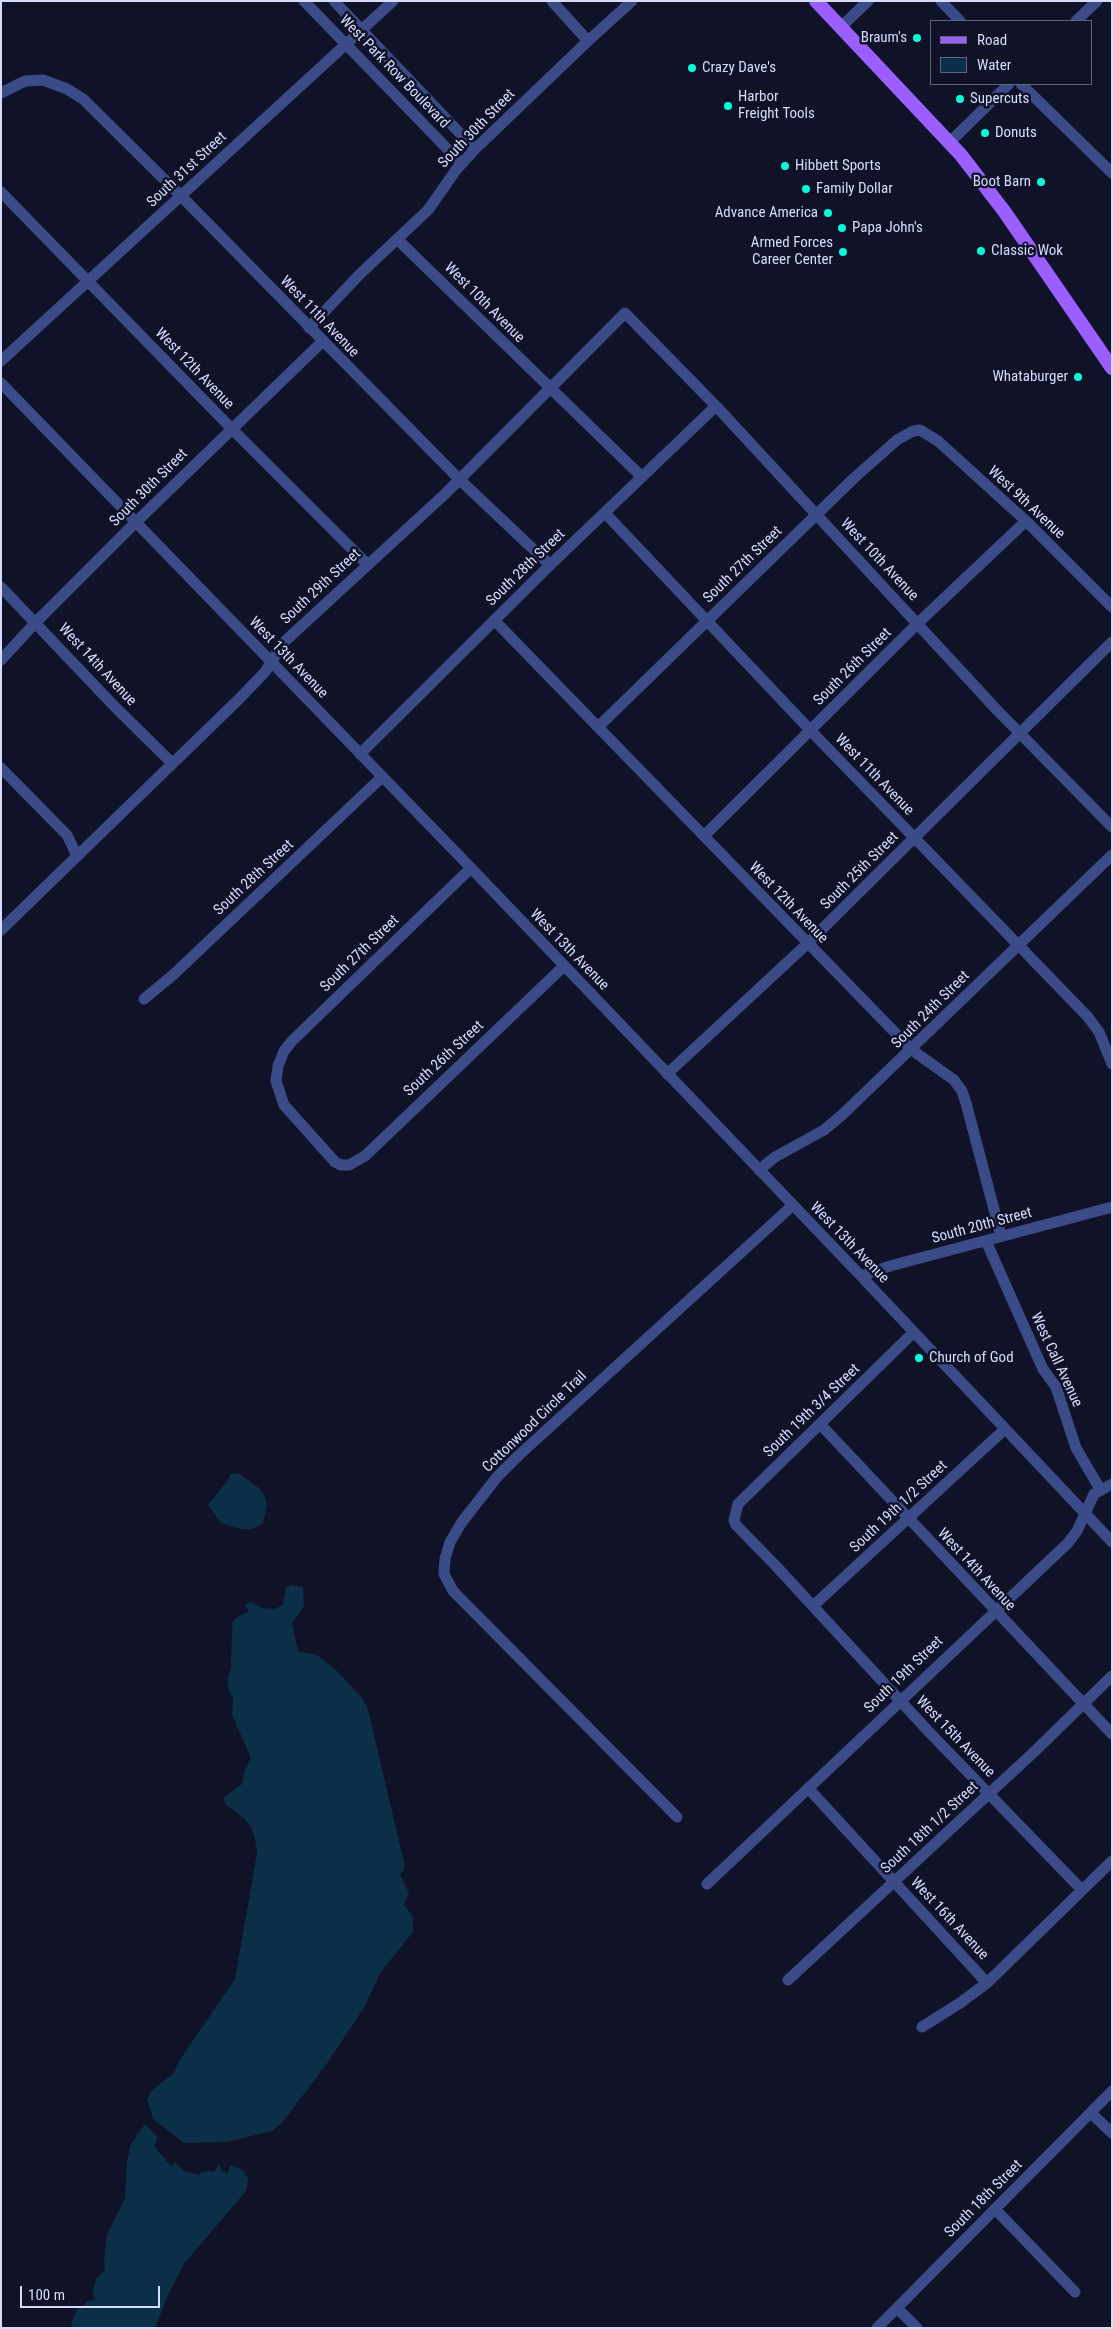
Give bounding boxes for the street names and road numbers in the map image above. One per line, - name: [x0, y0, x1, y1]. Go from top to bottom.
- street label: West Park Row Boulevard: [335, 12, 453, 132]
- street label: South 30th Street: [435, 86, 519, 172]
- street label: South 31st Street: [143, 129, 231, 211]
- street label: West 10th Avenue: [440, 259, 528, 347]
- street label: West 11th Avenue: [276, 273, 362, 361]
- street label: West 12th Avenue: [151, 325, 237, 413]
- street label: South 30th Street: [106, 445, 192, 531]
- street label: West 9th Avenue: [984, 463, 1068, 543]
- street label: West 10th Avenue: [836, 515, 922, 605]
- street label: South 27th Street: [700, 523, 786, 607]
- street label: South 28th Street: [483, 526, 569, 610]
- street label: South 29th Street: [277, 545, 365, 629]
- street label: West 13th Avenue: [245, 614, 331, 702]
- street label: West 14th Avenue: [54, 620, 140, 710]
- street label: South 26th Street: [810, 624, 896, 710]
- street label: West 11th Avenue: [831, 731, 917, 819]
- street label: South 25th Street: [817, 828, 903, 914]
- street label: South 28th Street: [210, 836, 298, 920]
- street label: West 12th Avenue: [745, 859, 831, 947]
- street label: West 13th Avenue: [526, 906, 612, 994]
- street label: South 27th Street: [317, 912, 403, 996]
- street label: South 24th Street: [888, 967, 974, 1053]
- street label: South 26th Street: [400, 1017, 488, 1101]
- street label: West 13th Avenue: [806, 1199, 892, 1287]
- street label: South 20th Street: [930, 1204, 1034, 1248]
- street label: West Call Avenue: [1026, 1310, 1086, 1410]
- street label: South 19th 3/4 Street: [760, 1361, 864, 1461]
- street label: Cottonwood Circle Trail: [479, 1368, 591, 1476]
- street label: South 19th 1/2 Street: [847, 1457, 951, 1557]
- street label: West 14th Avenue: [933, 1525, 1019, 1615]
- street label: South 19th Street: [861, 1633, 947, 1717]
- street label: West 15th Avenue: [912, 1693, 998, 1781]
- street label: South 18th 1/2 Street: [878, 1778, 982, 1878]
- street label: West 16th Avenue: [906, 1874, 992, 1964]
- street label: South 18th Street: [941, 2156, 1027, 2242]

